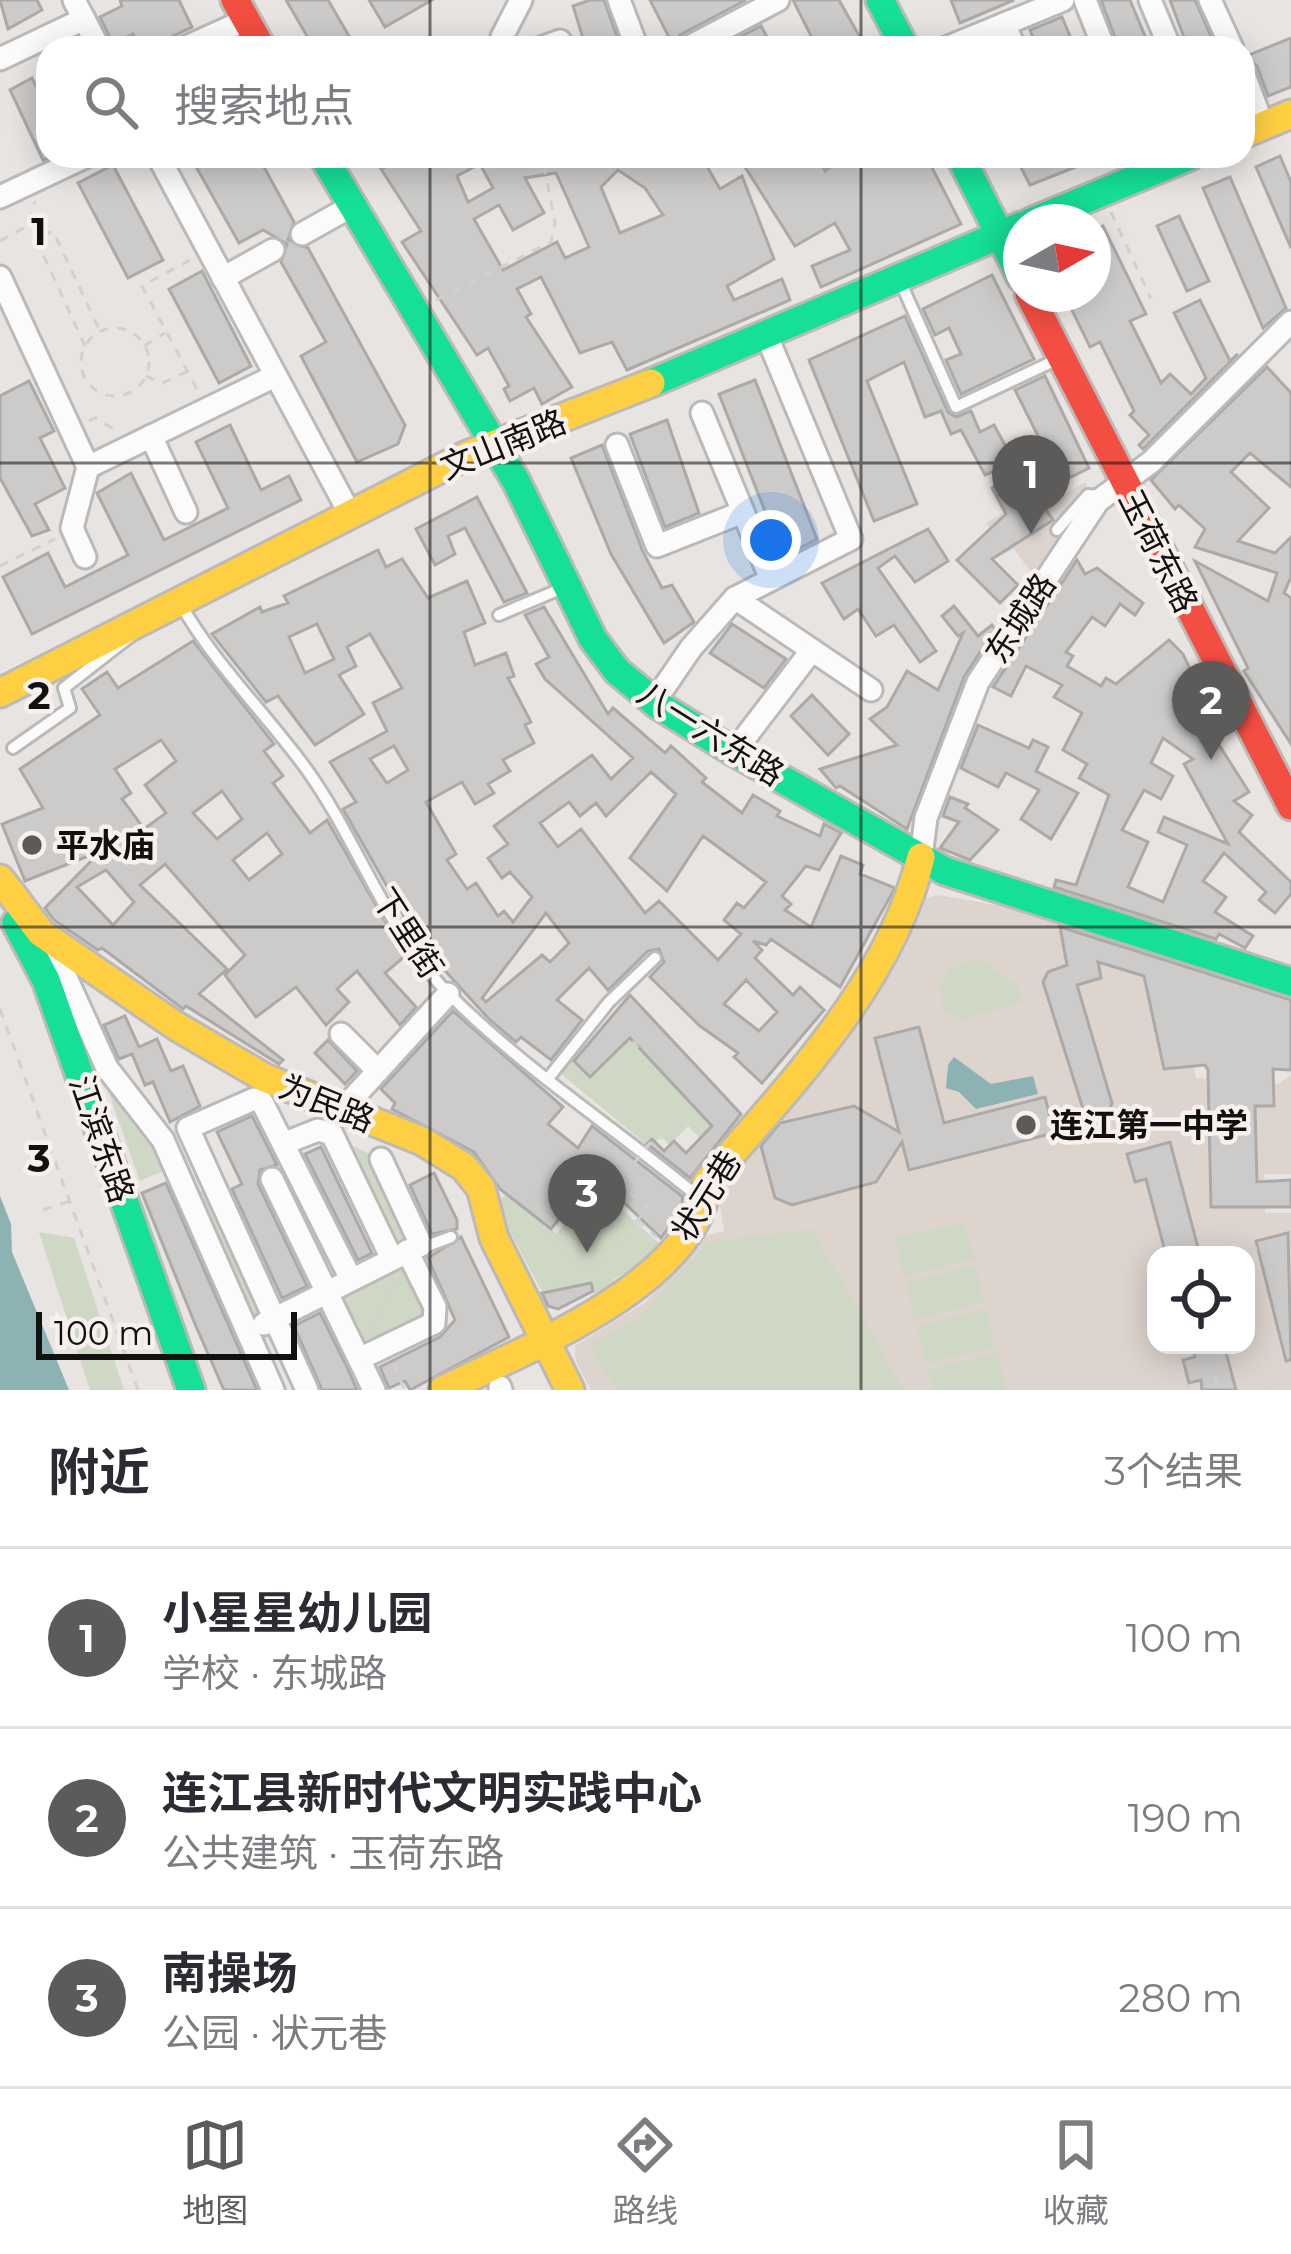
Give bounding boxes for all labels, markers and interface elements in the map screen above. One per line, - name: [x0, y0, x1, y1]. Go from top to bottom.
- search box: [36, 36, 1255, 168]
- icon: search: [78, 69, 144, 135]
- text: 搜索地点: [174, 78, 354, 133]
- north arrow: [1003, 204, 1111, 312]
- text: 1: [31, 207, 47, 255]
- street label: 文山南路: [434, 401, 572, 487]
- pin: 1: [992, 435, 1070, 534]
- street label: 玉荷东路: [1111, 483, 1207, 619]
- your location: [741, 510, 801, 570]
- street label: 东城路: [976, 566, 1064, 670]
- pin: 2: [1172, 661, 1250, 760]
- text: 2: [27, 671, 51, 719]
- street label: 八一六东路: [630, 672, 792, 794]
- place label: 平水庙: [56, 825, 155, 865]
- marker: 平水庙: [19, 832, 45, 858]
- street label: 下里街: [364, 881, 452, 985]
- street label: 为民路: [274, 1066, 380, 1140]
- street label: 江滨东路: [62, 1070, 142, 1208]
- place label: 连江第一中学: [1050, 1105, 1248, 1145]
- marker: 连江第一中学: [1013, 1112, 1039, 1138]
- text: 3: [26, 1134, 51, 1182]
- street label: 状元巷: [663, 1143, 749, 1249]
- pin: 3: [548, 1154, 626, 1253]
- map controls: [1147, 1246, 1255, 1354]
- button: locate: [1147, 1246, 1255, 1354]
- scale bar: [36, 1306, 297, 1359]
- text: 100 m: [54, 1313, 153, 1353]
- text: 附近: [48, 1441, 150, 1503]
- text: 3个结果: [1104, 1447, 1243, 1495]
- text: 小星星幼儿园: [162, 1585, 432, 1640]
- text: 1: [79, 1614, 95, 1662]
- text: 100 m: [1126, 1614, 1243, 1662]
- text: 学校 · 东城路: [162, 1649, 387, 1697]
- text: 连江县新时代文明实践中心: [162, 1765, 702, 1820]
- text: 2: [75, 1794, 99, 1842]
- text: 190 m: [1128, 1794, 1243, 1842]
- text: 公共建筑 · 玉荷东路: [162, 1829, 504, 1877]
- text: 南操场: [162, 1945, 297, 2000]
- text: 3: [75, 1974, 99, 2022]
- text: 280 m: [1119, 1974, 1243, 2022]
- text: 公园 · 状元巷: [162, 2009, 387, 2057]
- tab: 地图: [182, 2112, 248, 2232]
- tab: 路线: [612, 2112, 678, 2232]
- tab: 收藏: [1043, 2112, 1109, 2232]

